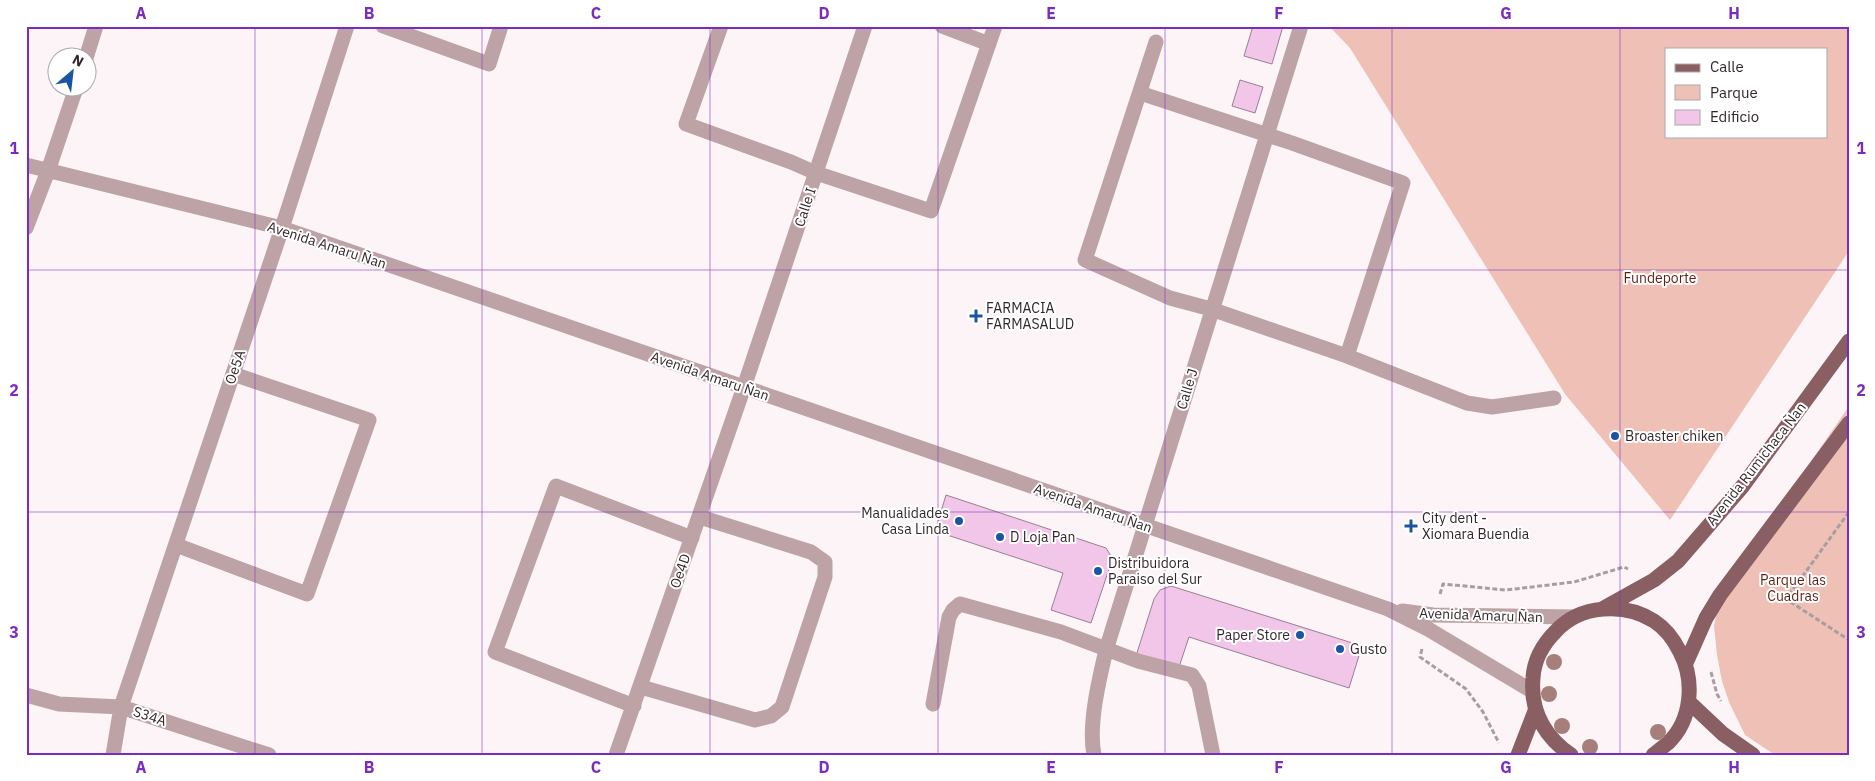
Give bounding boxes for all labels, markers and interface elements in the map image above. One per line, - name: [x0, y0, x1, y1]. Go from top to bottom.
- text: A: [136, 3, 147, 23]
- text: B: [364, 3, 375, 23]
- text: C: [591, 3, 601, 23]
- text: D: [818, 3, 830, 23]
- text: E: [1046, 3, 1056, 23]
- text: F: [1274, 3, 1284, 23]
- text: G: [1500, 3, 1512, 23]
- text: H: [1728, 3, 1740, 23]
- north arrow: [48, 48, 98, 98]
- legend: [1665, 48, 1828, 138]
- text: N: [69, 50, 87, 71]
- text: Calle: [1710, 57, 1744, 76]
- text: Parque: [1710, 83, 1758, 102]
- text: Edificio: [1710, 107, 1759, 126]
- text: 1: [9, 138, 19, 158]
- text: 1: [1856, 138, 1866, 158]
- street label: Calle I: [790, 185, 820, 229]
- street label: Avenida Amaru Ñan: [265, 217, 389, 273]
- park label: Fundeporte: [1624, 269, 1697, 287]
- place label: FARMACIA FARMASALUD: [986, 299, 1074, 333]
- marker: FARMACIA FARMASALUD: [970, 310, 982, 322]
- street label: Avenida Amaru Ñan: [648, 347, 772, 405]
- street label: Oe5A: [221, 348, 249, 386]
- street label: Calle J: [1172, 366, 1202, 412]
- text: 2: [9, 380, 19, 400]
- text: 2: [1856, 380, 1866, 400]
- street label: Avenida Rumichaca Ñan: [1702, 399, 1810, 529]
- place label: Broaster chiken: [1625, 427, 1724, 445]
- marker: Broaster chiken: [1609, 430, 1621, 442]
- street label: Avenida Amaru Ñan: [1031, 479, 1155, 537]
- place label: Manualidades Casa Linda: [861, 504, 950, 538]
- place label: City dent - Xiomara Buendia: [1422, 509, 1530, 543]
- marker: Manualidades Casa Linda: [953, 515, 965, 527]
- marker: City dent - Xiomara Buendia: [1404, 519, 1418, 533]
- place label: D Loja Pan: [1010, 528, 1075, 546]
- marker: D Loja Pan: [994, 531, 1006, 543]
- street label: Oe4D: [666, 551, 694, 591]
- place label: Distribuidora Paraiso del Sur: [1108, 554, 1202, 588]
- marker: Distribuidora Paraiso del Sur: [1092, 565, 1104, 577]
- park label: Parque las Cuadras: [1760, 571, 1826, 605]
- street label: Avenida Amaru Ñan: [1419, 604, 1543, 626]
- text: 3: [9, 622, 19, 642]
- text: 3: [1856, 622, 1866, 642]
- place label: Paper Store: [1216, 626, 1290, 644]
- marker: Paper Store: [1294, 629, 1306, 641]
- place label: Gusto: [1350, 640, 1387, 658]
- marker: Gusto: [1334, 643, 1346, 655]
- street label: S34A: [131, 702, 169, 730]
- text: A: [136, 757, 147, 777]
- text: B: [364, 757, 375, 777]
- text: C: [591, 757, 601, 777]
- text: D: [818, 757, 830, 777]
- text: E: [1046, 757, 1056, 777]
- text: F: [1274, 757, 1284, 777]
- text: G: [1500, 757, 1512, 777]
- text: H: [1728, 757, 1740, 777]

